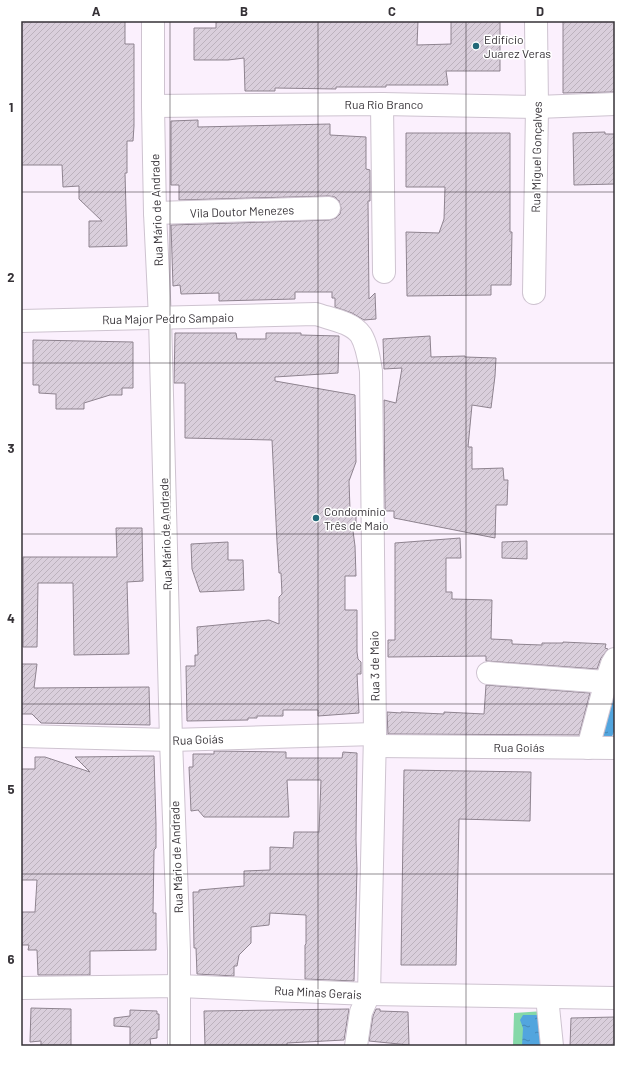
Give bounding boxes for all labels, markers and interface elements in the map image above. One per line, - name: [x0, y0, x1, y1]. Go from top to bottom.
- text: A: [92, 3, 101, 19]
- text: B: [240, 3, 248, 19]
- text: C: [388, 3, 396, 19]
- text: D: [536, 3, 544, 19]
- place label: Edifício Juarez Veras: [484, 32, 551, 60]
- marker: Edifício Juarez Veras: [471, 41, 481, 51]
- street label: Rua Rio Branco: [345, 97, 423, 111]
- text: 1: [9, 99, 13, 115]
- street label: Rua Miguel Gonçalves: [528, 101, 544, 213]
- street label: Rua Mário de Andrade: [147, 154, 165, 266]
- street label: Vila Doutor Menezes: [190, 202, 295, 220]
- text: 2: [7, 269, 15, 285]
- street label: Rua Major Pedro Sampaio: [102, 310, 234, 326]
- text: 3: [7, 440, 15, 456]
- street label: Rua Mário de Andrade: [156, 478, 174, 590]
- place label: Condomínio Três de Maio: [324, 504, 389, 532]
- marker: Condomínio Três de Maio: [311, 513, 321, 523]
- text: 4: [7, 610, 15, 626]
- street label: Rua 3 de Maio: [366, 631, 382, 701]
- street label: Rua Goiás: [172, 731, 224, 747]
- street label: Rua Goiás: [493, 740, 545, 754]
- text: 5: [7, 781, 15, 797]
- street label: Rua Mário de Andrade: [167, 801, 185, 913]
- text: 6: [8, 951, 15, 967]
- street label: Rua Minas Gerais: [274, 983, 362, 1001]

